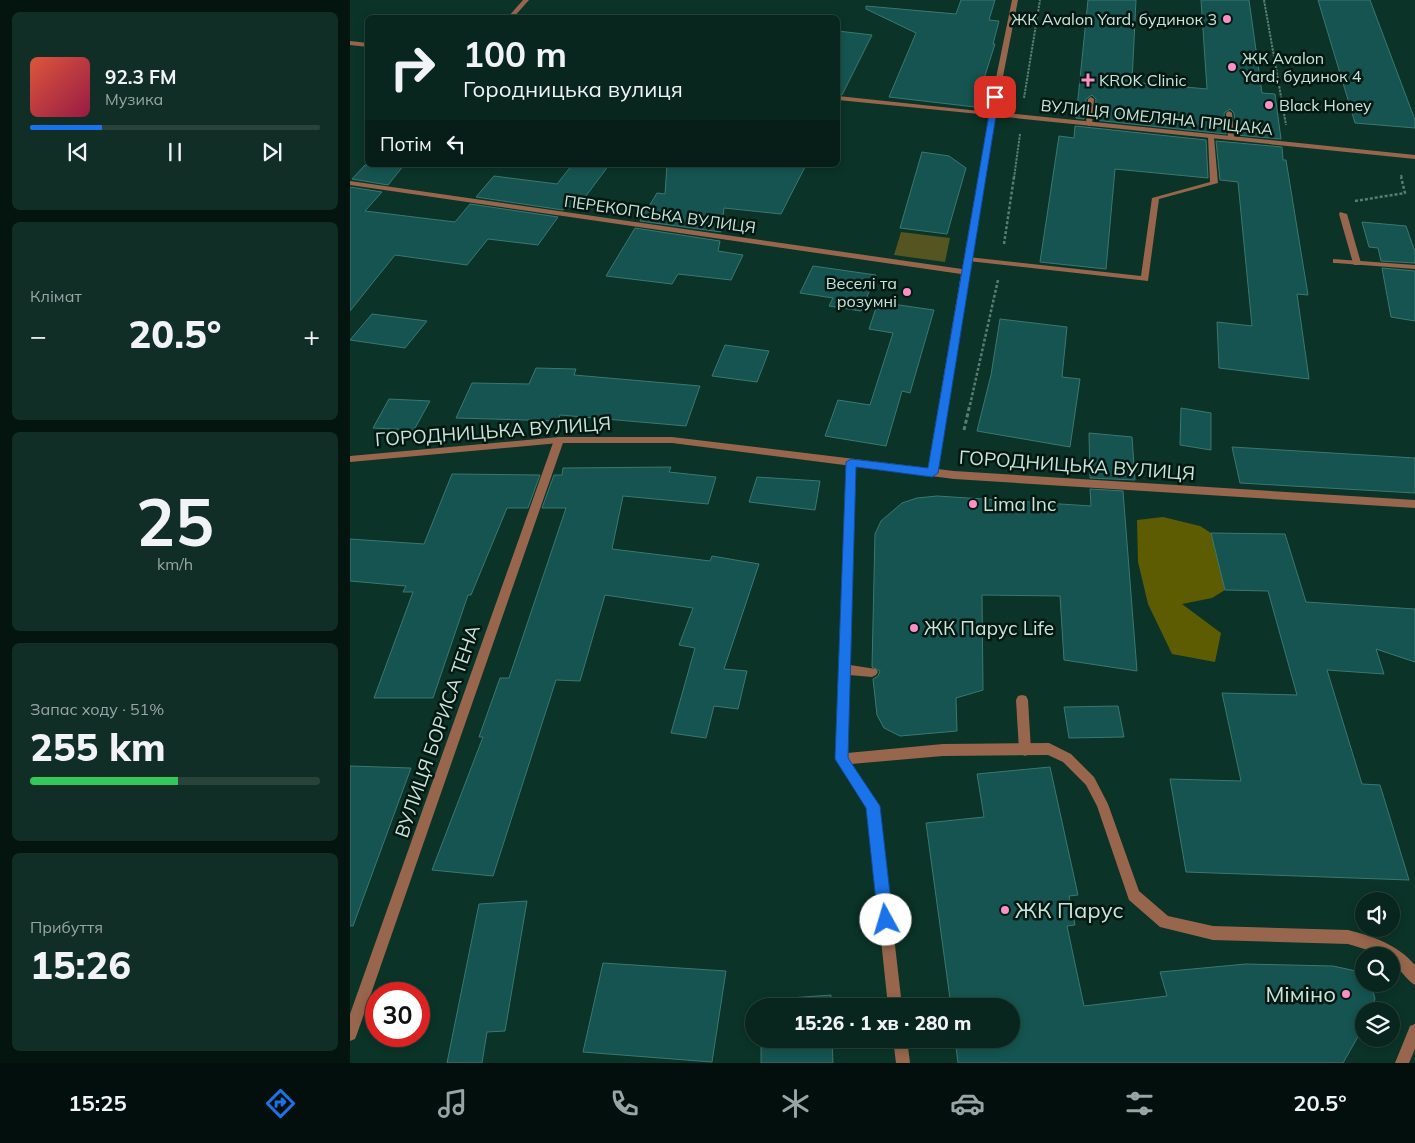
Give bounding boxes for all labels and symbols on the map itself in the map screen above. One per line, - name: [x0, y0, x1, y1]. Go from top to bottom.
- place label: ЖК Avalon Yard, будинок 3: [1011, 9, 1217, 29]
- marker: ЖК Avalon Yard, будинок 3: [1221, 13, 1233, 25]
- place label: ЖК Avalon Yard, будинок 4: [1241, 48, 1362, 86]
- marker: ЖК Avalon Yard, будинок 4: [1226, 61, 1238, 73]
- place label: KROK Clinic: [1099, 70, 1187, 90]
- marker: KROK Clinic: [1081, 73, 1095, 87]
- pin: [974, 76, 1016, 118]
- street label: ВУЛИЦЯ ОМЕЛЯНА ПРІЦАКА: [1040, 95, 1274, 139]
- place label: Black Honey: [1279, 95, 1372, 115]
- marker: Black Honey: [1263, 99, 1275, 111]
- street label: ПЕРЕКОПСЬКА ВУЛИЦЯ: [563, 191, 757, 237]
- place label: Веселі та розумні: [826, 273, 897, 311]
- marker: Веселі та розумні: [901, 286, 913, 298]
- street label: ГОРОДНИЦЬКА ВУЛИЦЯ: [374, 411, 612, 451]
- street label: ГОРОДНИЦЬКА ВУЛИЦЯ: [958, 445, 1196, 485]
- place label: Lima Inc: [983, 492, 1056, 516]
- marker: Lima Inc: [967, 498, 979, 510]
- place label: ЖК Парус Life: [924, 616, 1054, 640]
- street label: ВУЛИЦЯ БОРИСА ТЕНА: [389, 621, 485, 841]
- marker: ЖК Парус Life: [908, 622, 920, 634]
- position arrow: [859, 893, 911, 945]
- place label: ЖК Парус: [1015, 896, 1124, 924]
- marker: ЖК Парус: [999, 904, 1011, 916]
- place label: Міміно: [1265, 980, 1336, 1008]
- speed limit sign: 30: [365, 982, 430, 1047]
- marker: Міміно: [1340, 988, 1352, 1000]

